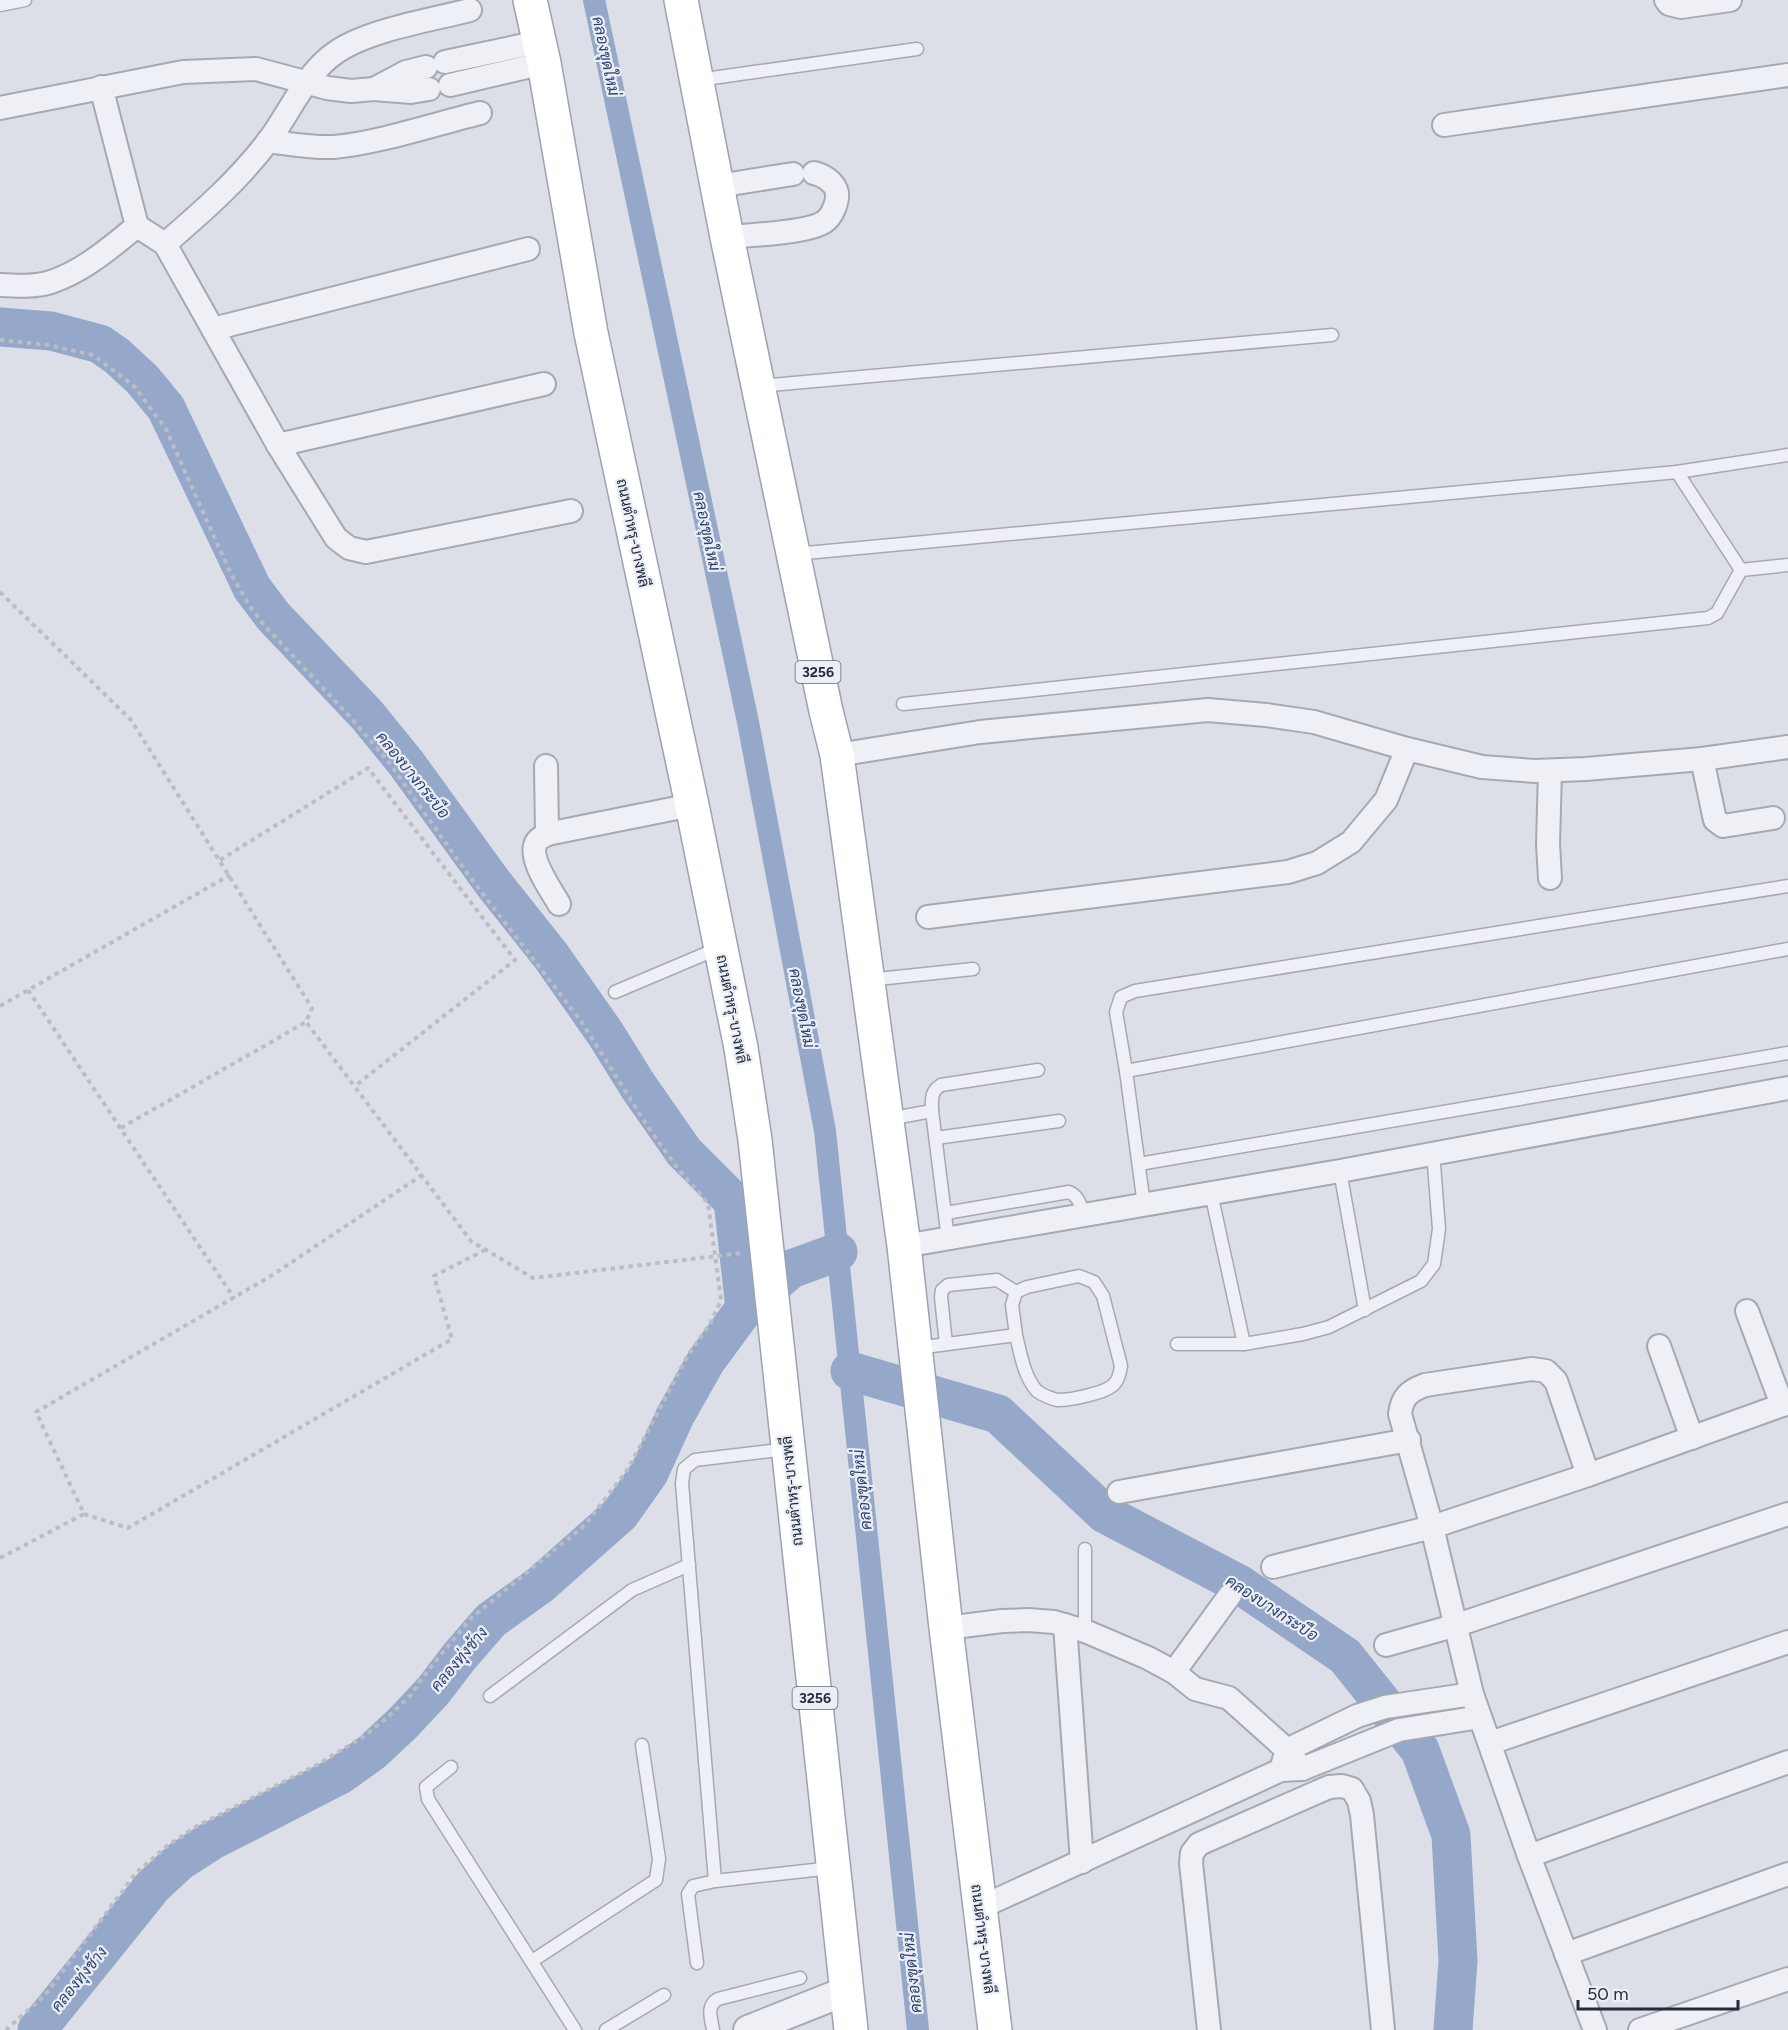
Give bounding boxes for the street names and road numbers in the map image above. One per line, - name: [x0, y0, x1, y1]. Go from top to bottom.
- street label: ถนนตำหรุ-บางพลี: [611, 477, 654, 589]
- road number: 3256: [796, 661, 840, 683]
- street label: ถนนตำหรุ-บางพลี: [711, 953, 752, 1065]
- street label: ถนนตำหรุ-บางพลี: [776, 1435, 809, 1547]
- road number: 3256: [792, 1687, 838, 1709]
- street label: ถนนตำหรุ-บางพลี: [965, 1883, 1000, 1995]

